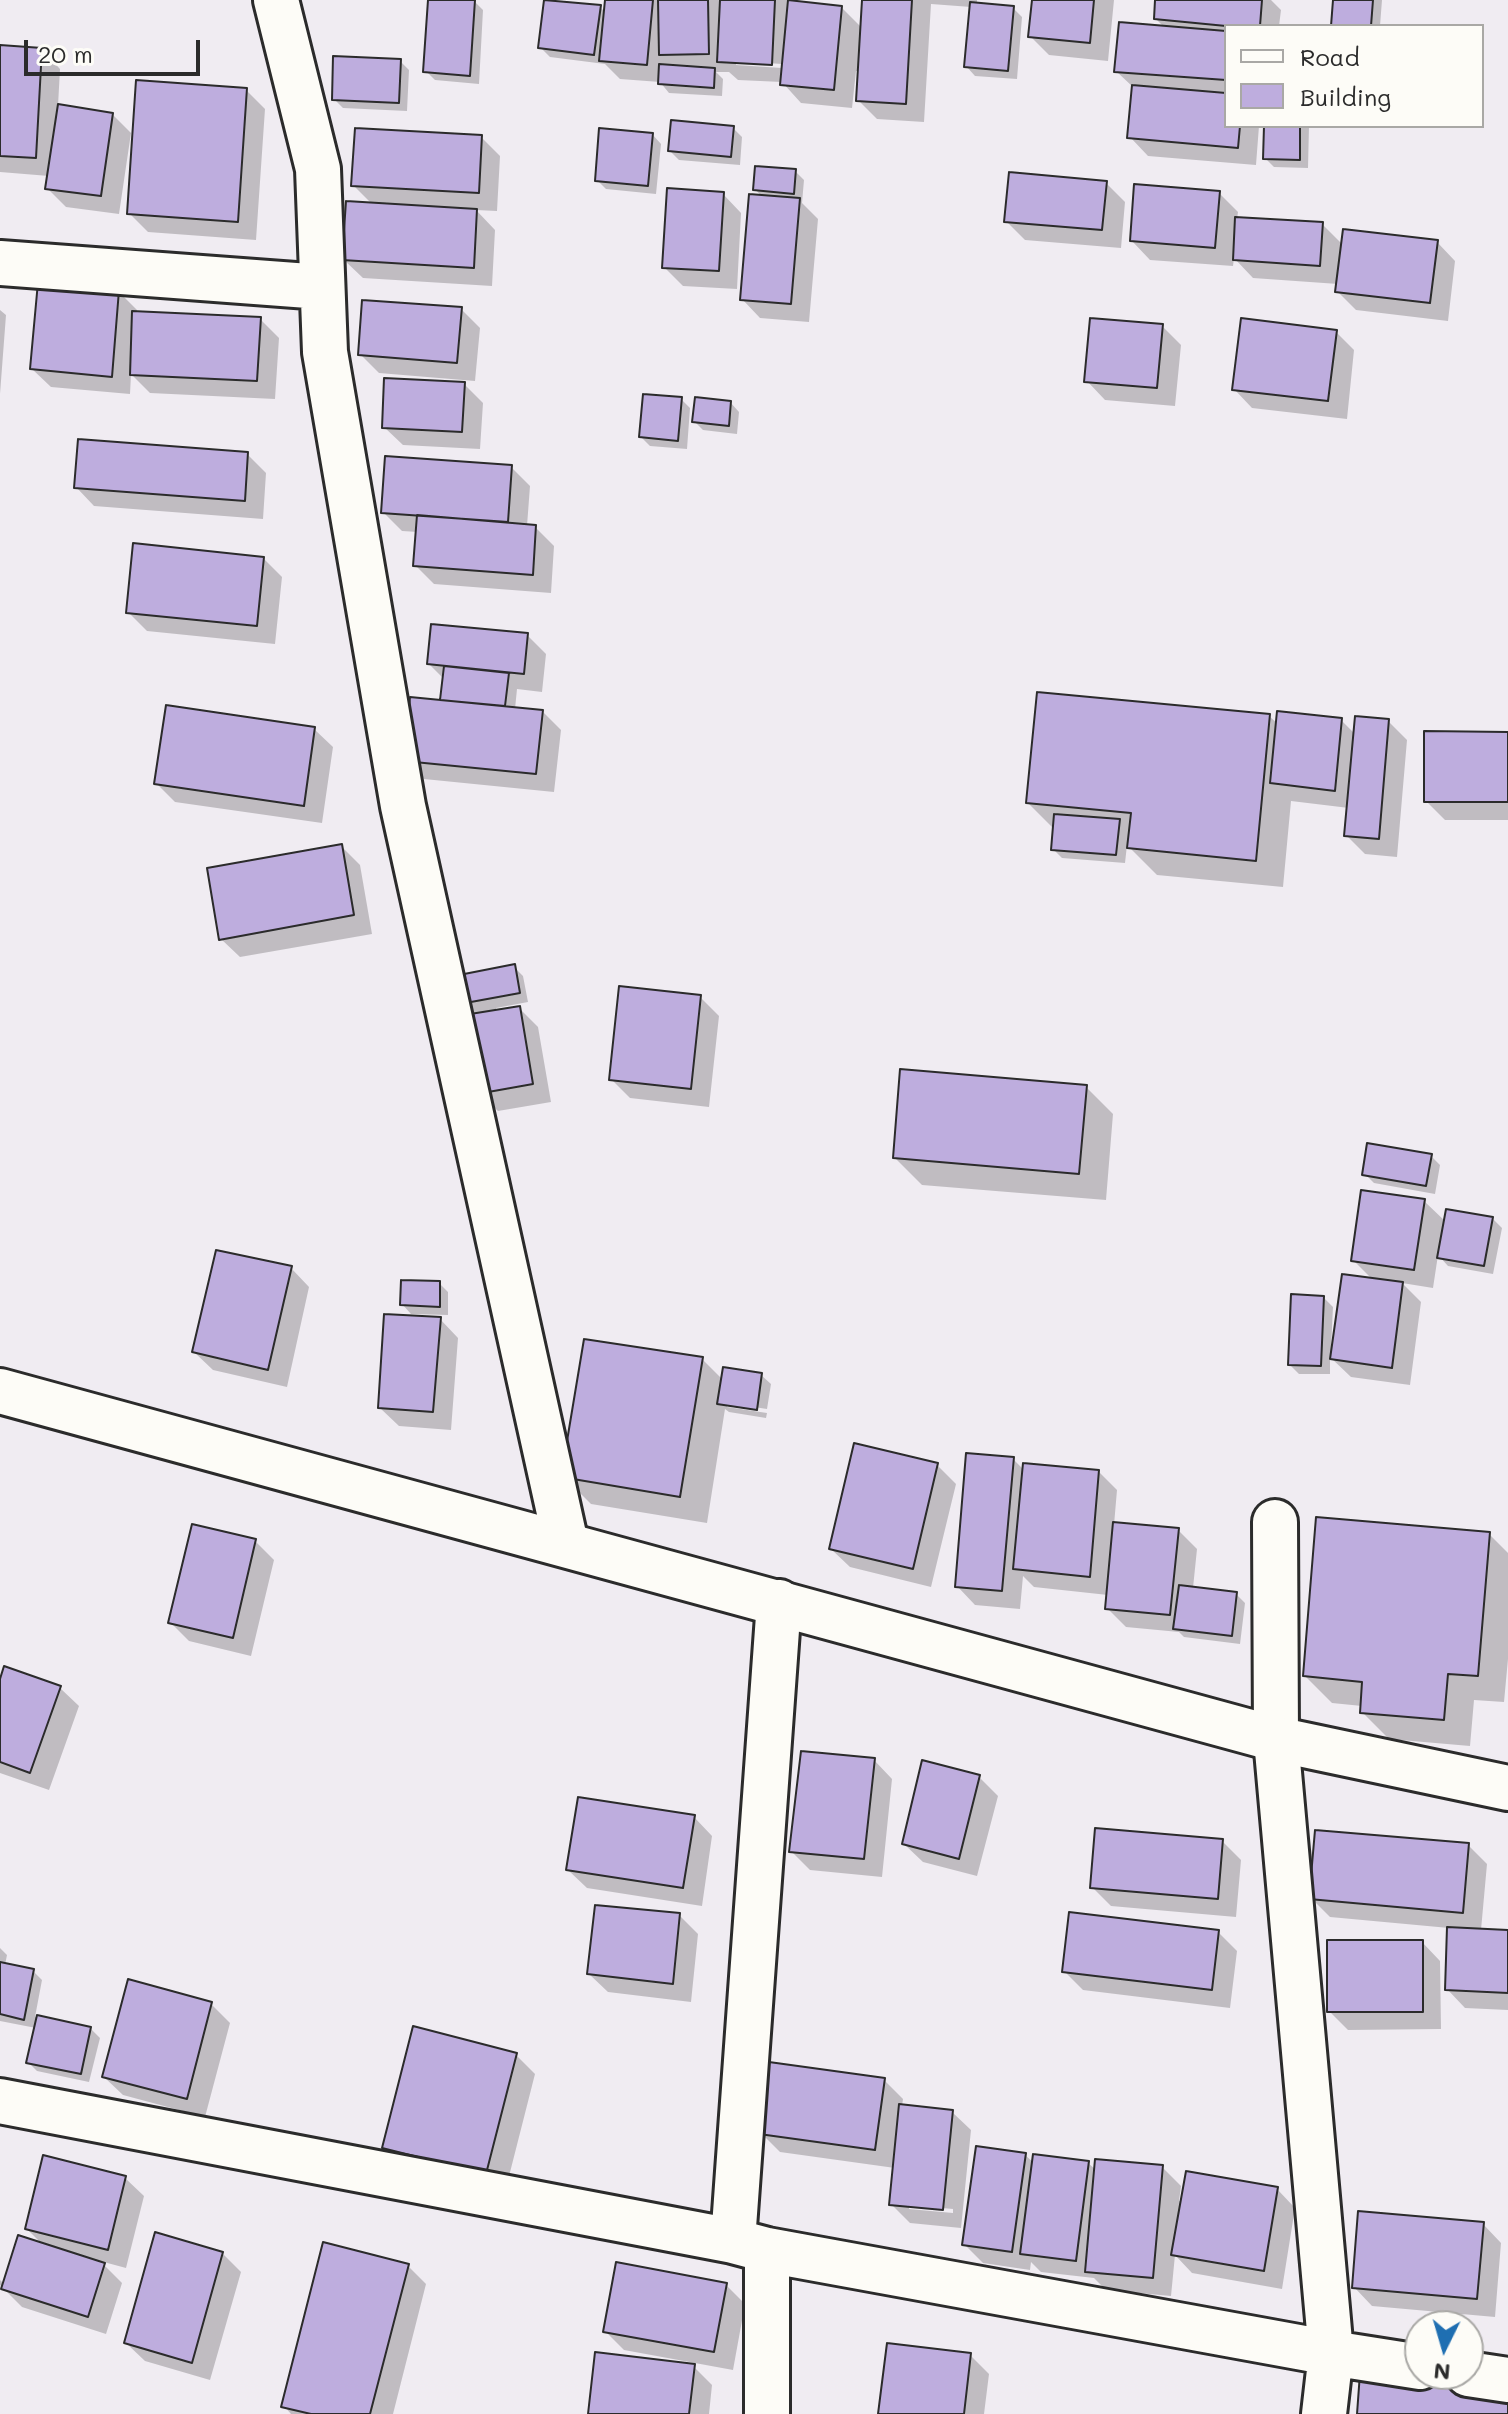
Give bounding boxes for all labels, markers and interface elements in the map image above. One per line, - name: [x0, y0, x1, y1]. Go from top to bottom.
- scale bar: [28, 24, 204, 74]
- legend: [1224, 24, 1484, 128]
- text: 20 m: [38, 38, 93, 69]
- text: Road: [1300, 41, 1360, 72]
- text: Building: [1300, 81, 1391, 112]
- north arrow: [1404, 2310, 1484, 2390]
- text: N: [1432, 2357, 1452, 2388]

